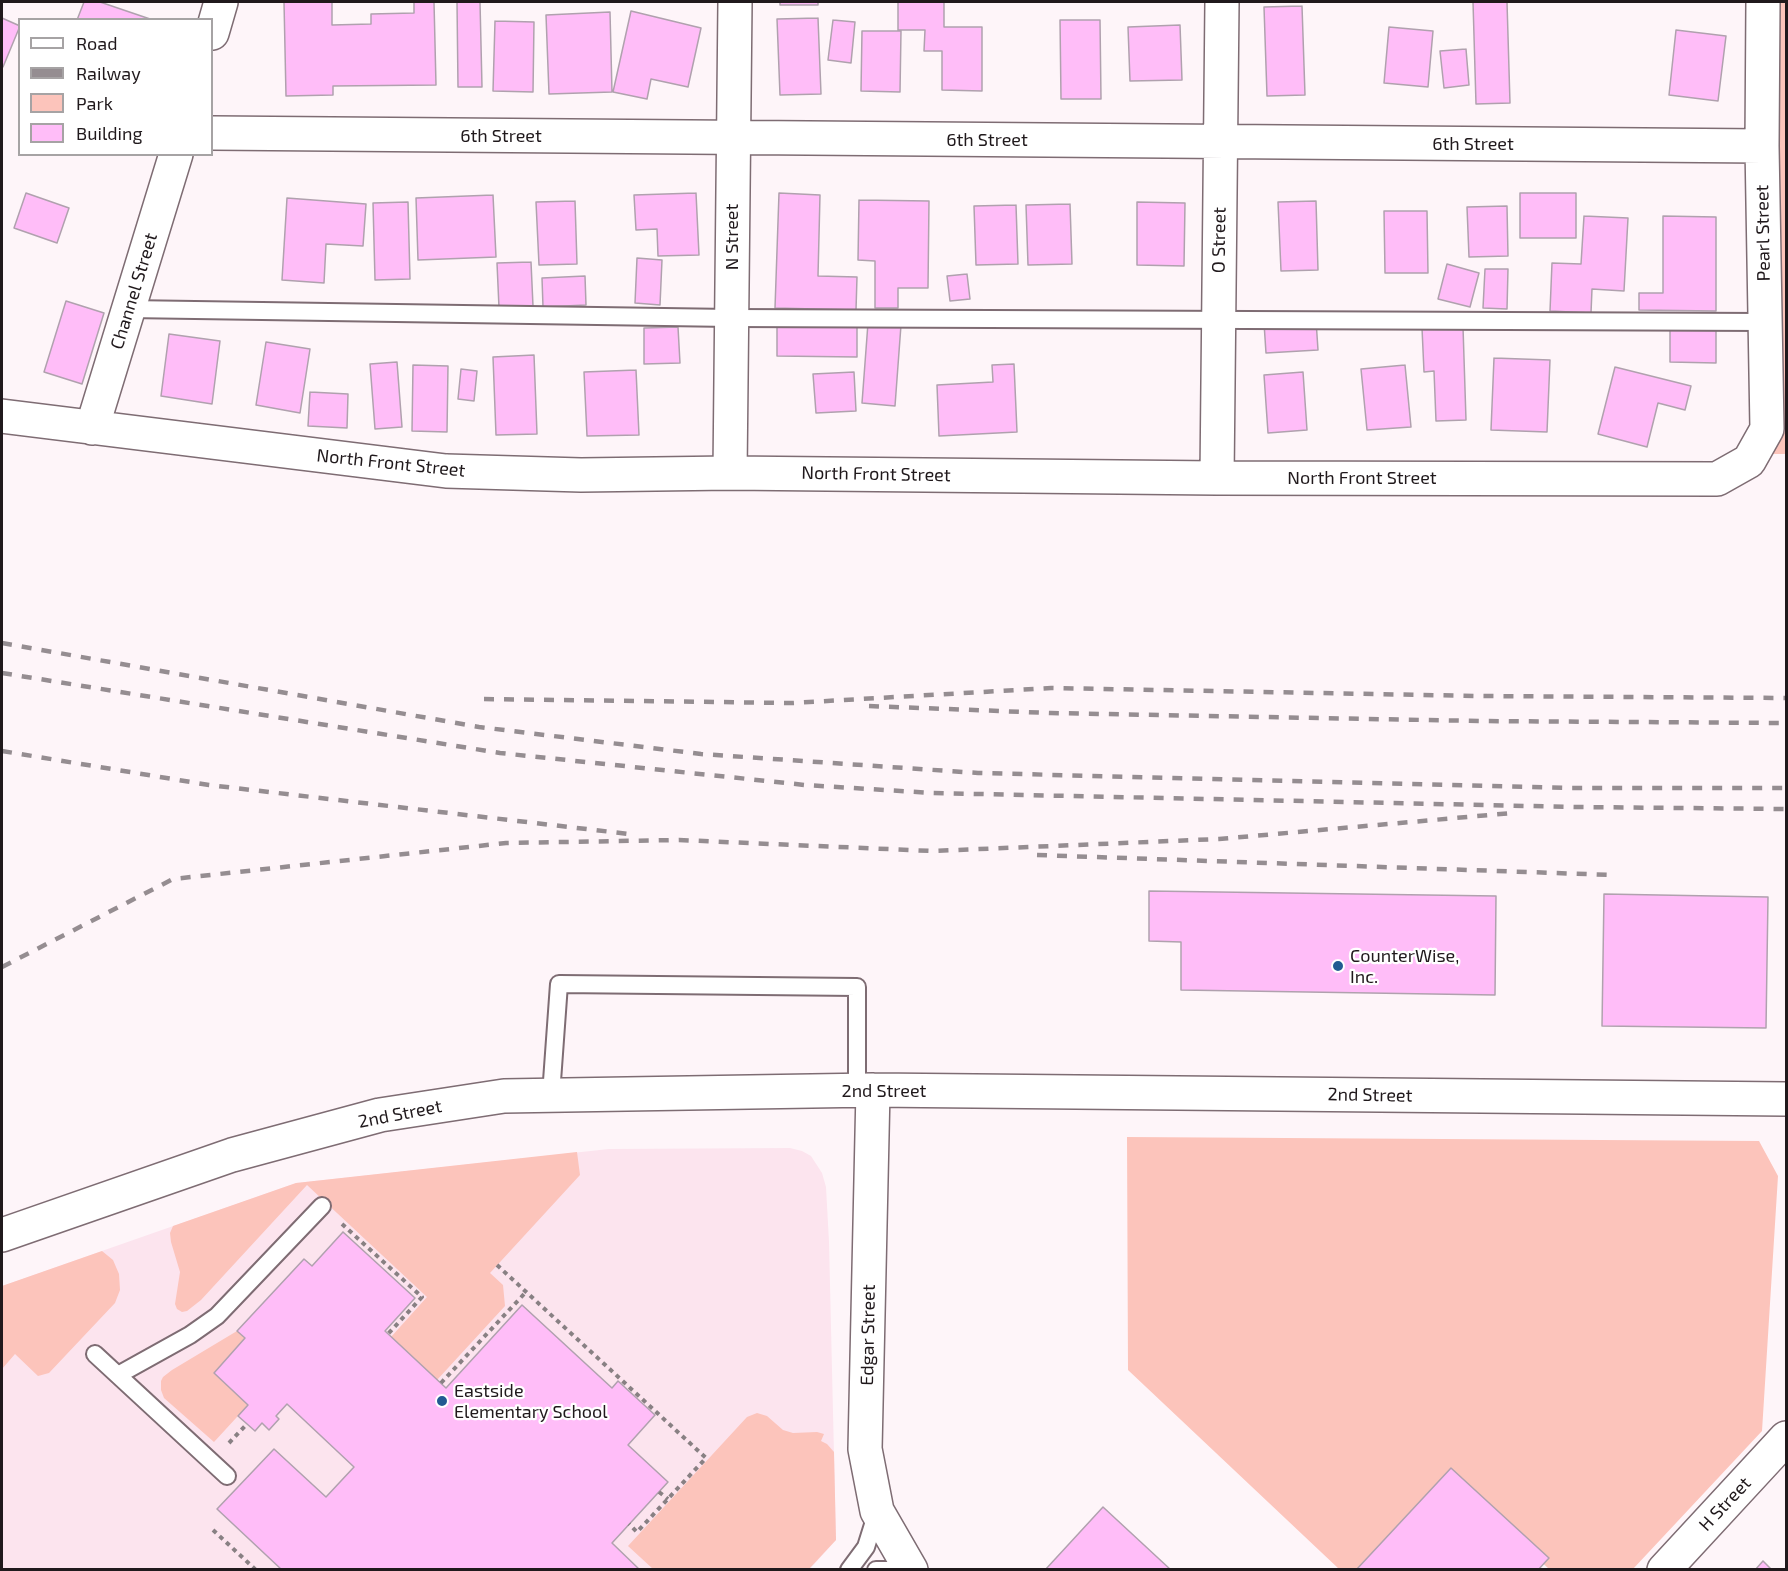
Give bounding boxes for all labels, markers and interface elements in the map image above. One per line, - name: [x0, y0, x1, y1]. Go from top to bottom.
- legend: [18, 18, 213, 156]
- text: Road: [76, 32, 117, 54]
- text: Railway: [76, 62, 141, 84]
- text: Park: [76, 92, 113, 114]
- text: Building: [76, 122, 143, 144]
- street label: 6th Street: [460, 125, 542, 147]
- street label: 6th Street: [946, 129, 1028, 151]
- street label: 6th Street: [1432, 133, 1514, 155]
- street label: Pearl Street: [1751, 184, 1775, 282]
- street label: N Street: [721, 204, 743, 270]
- street label: O Street: [1208, 207, 1230, 273]
- street label: Channel Street: [106, 230, 162, 352]
- street label: North Front Street: [316, 444, 466, 482]
- street label: North Front Street: [801, 462, 951, 486]
- street label: North Front Street: [1287, 467, 1437, 489]
- place label: CounterWise, Inc.: [1350, 945, 1459, 988]
- marker: CounterWise, Inc.: [1331, 959, 1345, 973]
- street label: 2nd Street: [842, 1080, 926, 1102]
- street label: 2nd Street: [1327, 1083, 1413, 1107]
- street label: 2nd Street: [356, 1095, 444, 1133]
- street label: Edgar Street: [856, 1284, 880, 1386]
- place label: Eastside Elementary School: [454, 1380, 608, 1422]
- marker: Eastside Elementary School: [435, 1394, 449, 1408]
- street label: H Street: [1695, 1472, 1755, 1536]

